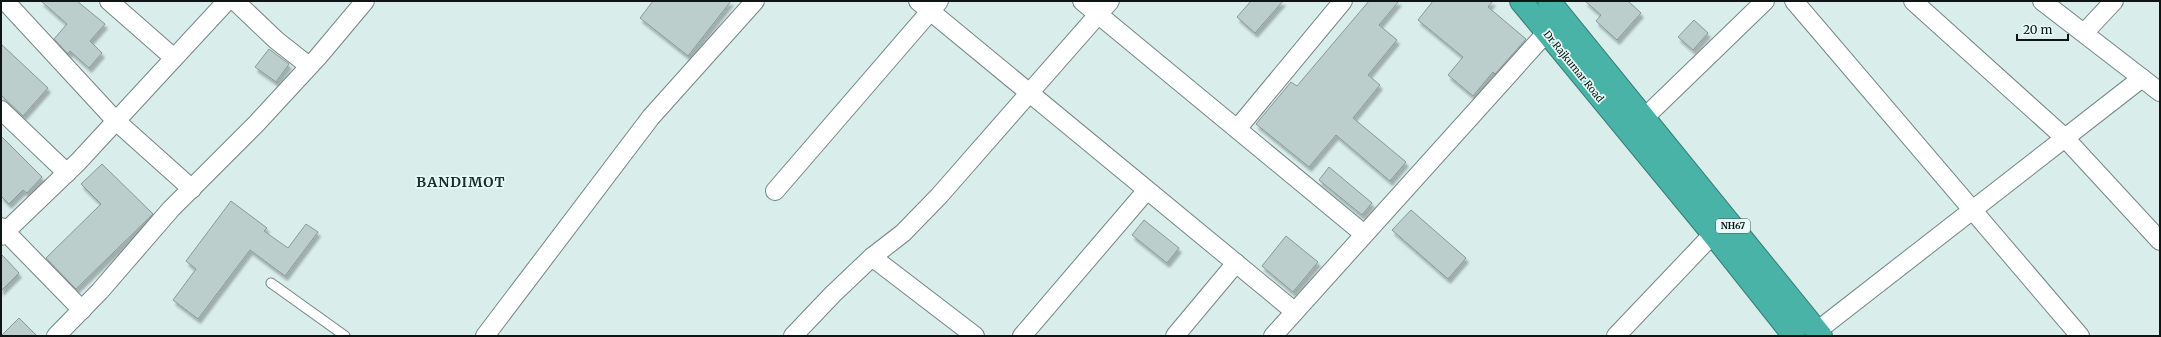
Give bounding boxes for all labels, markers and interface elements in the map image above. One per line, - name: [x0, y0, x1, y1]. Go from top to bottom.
- scale bar: [2017, 16, 2068, 42]
- text: 20 m: [2023, 22, 2052, 37]
- street label: Dr Rajkumar Road: [1541, 28, 1607, 105]
- district label: BANDIMOT: [416, 173, 506, 191]
- road number: NH67: [1716, 219, 1750, 233]

